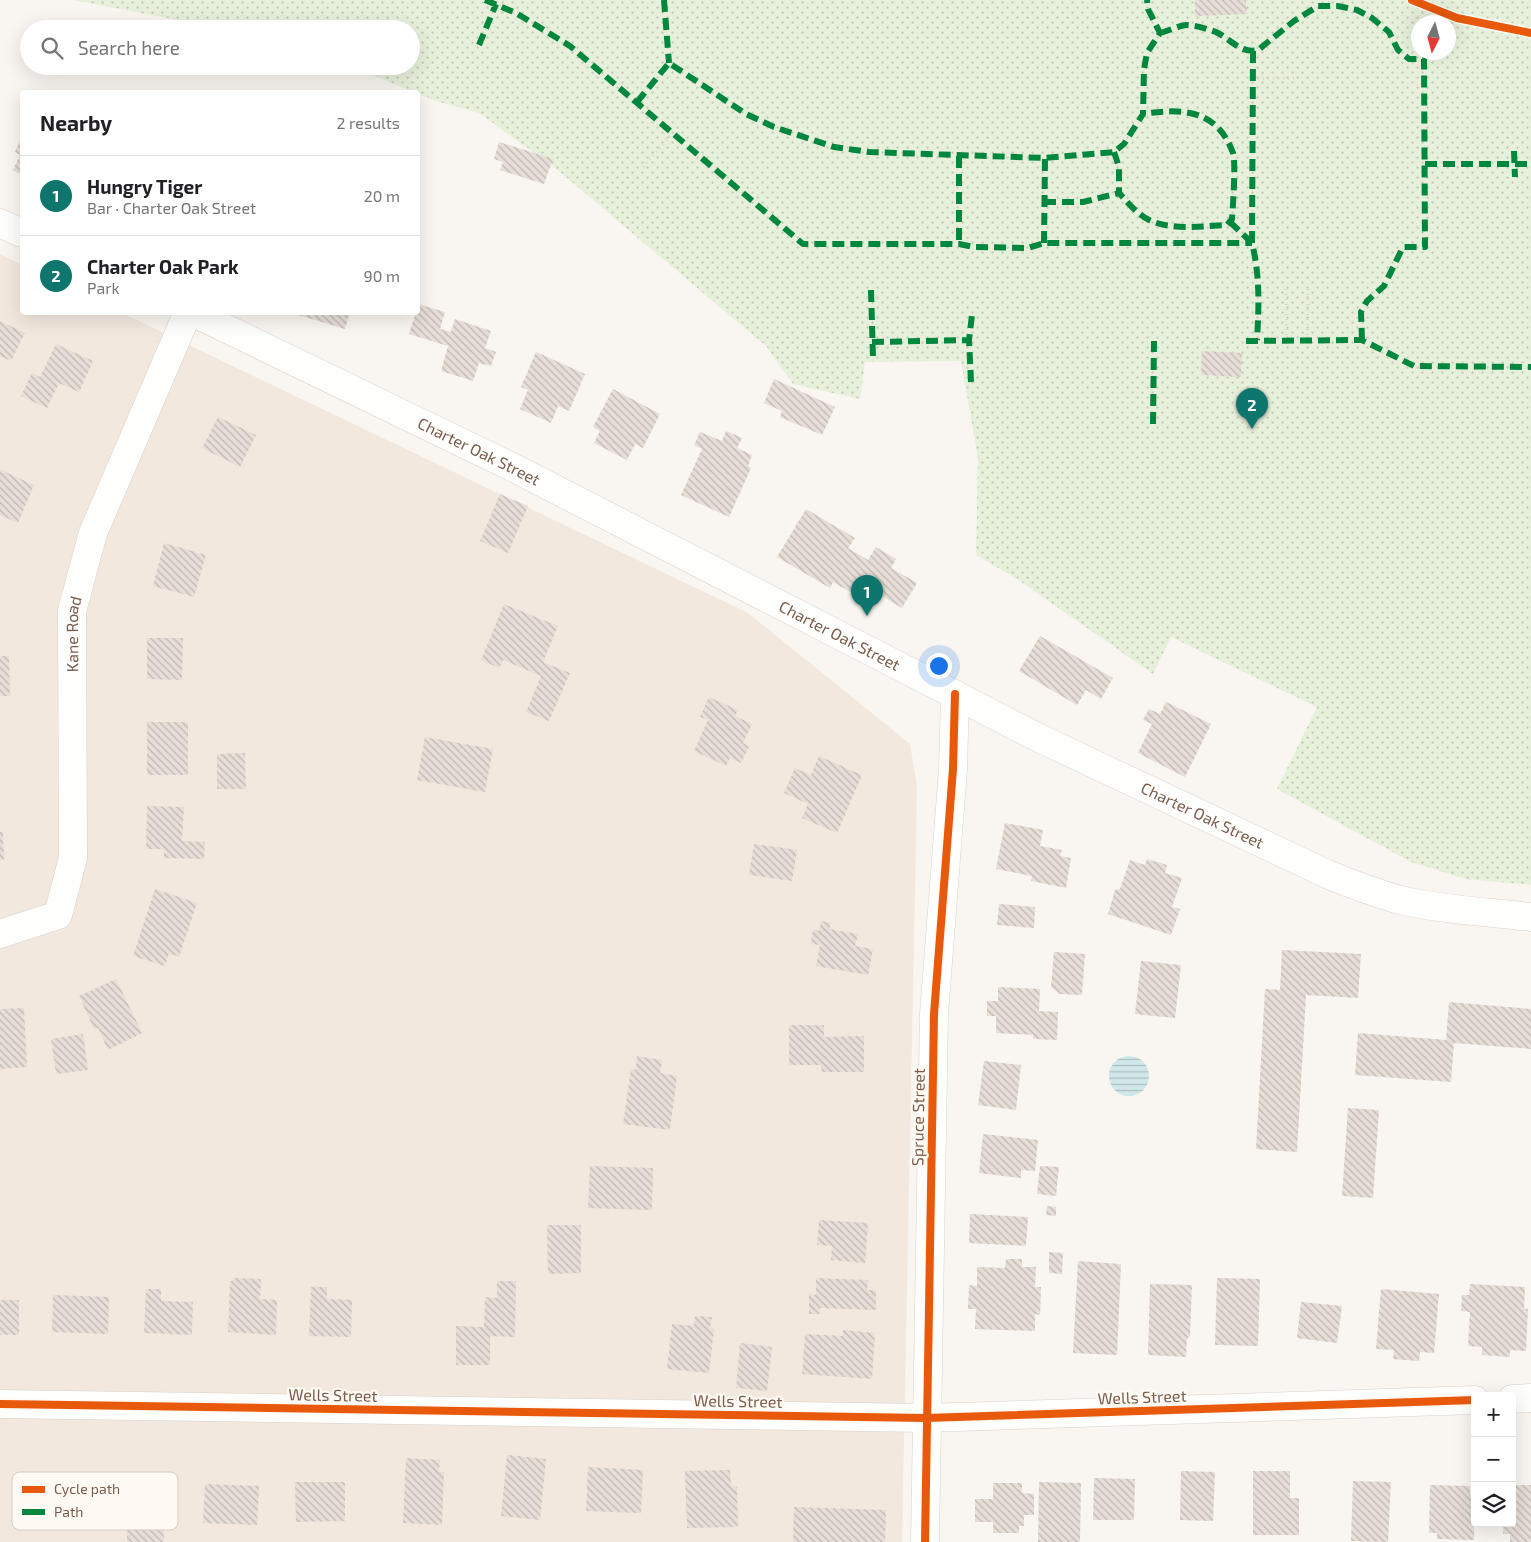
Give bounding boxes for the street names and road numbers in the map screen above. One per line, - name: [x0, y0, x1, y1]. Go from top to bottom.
- street label: Charter Oak Street: [415, 413, 543, 489]
- street label: Kane Road: [62, 594, 85, 672]
- street label: Charter Oak Street: [776, 596, 904, 674]
- street label: Charter Oak Street: [1138, 778, 1267, 852]
- street label: Spruce Street: [907, 1068, 928, 1166]
- street label: Wells Street: [288, 1384, 378, 1405]
- street label: Wells Street: [1097, 1385, 1187, 1408]
- street label: Wells Street: [693, 1390, 783, 1411]

